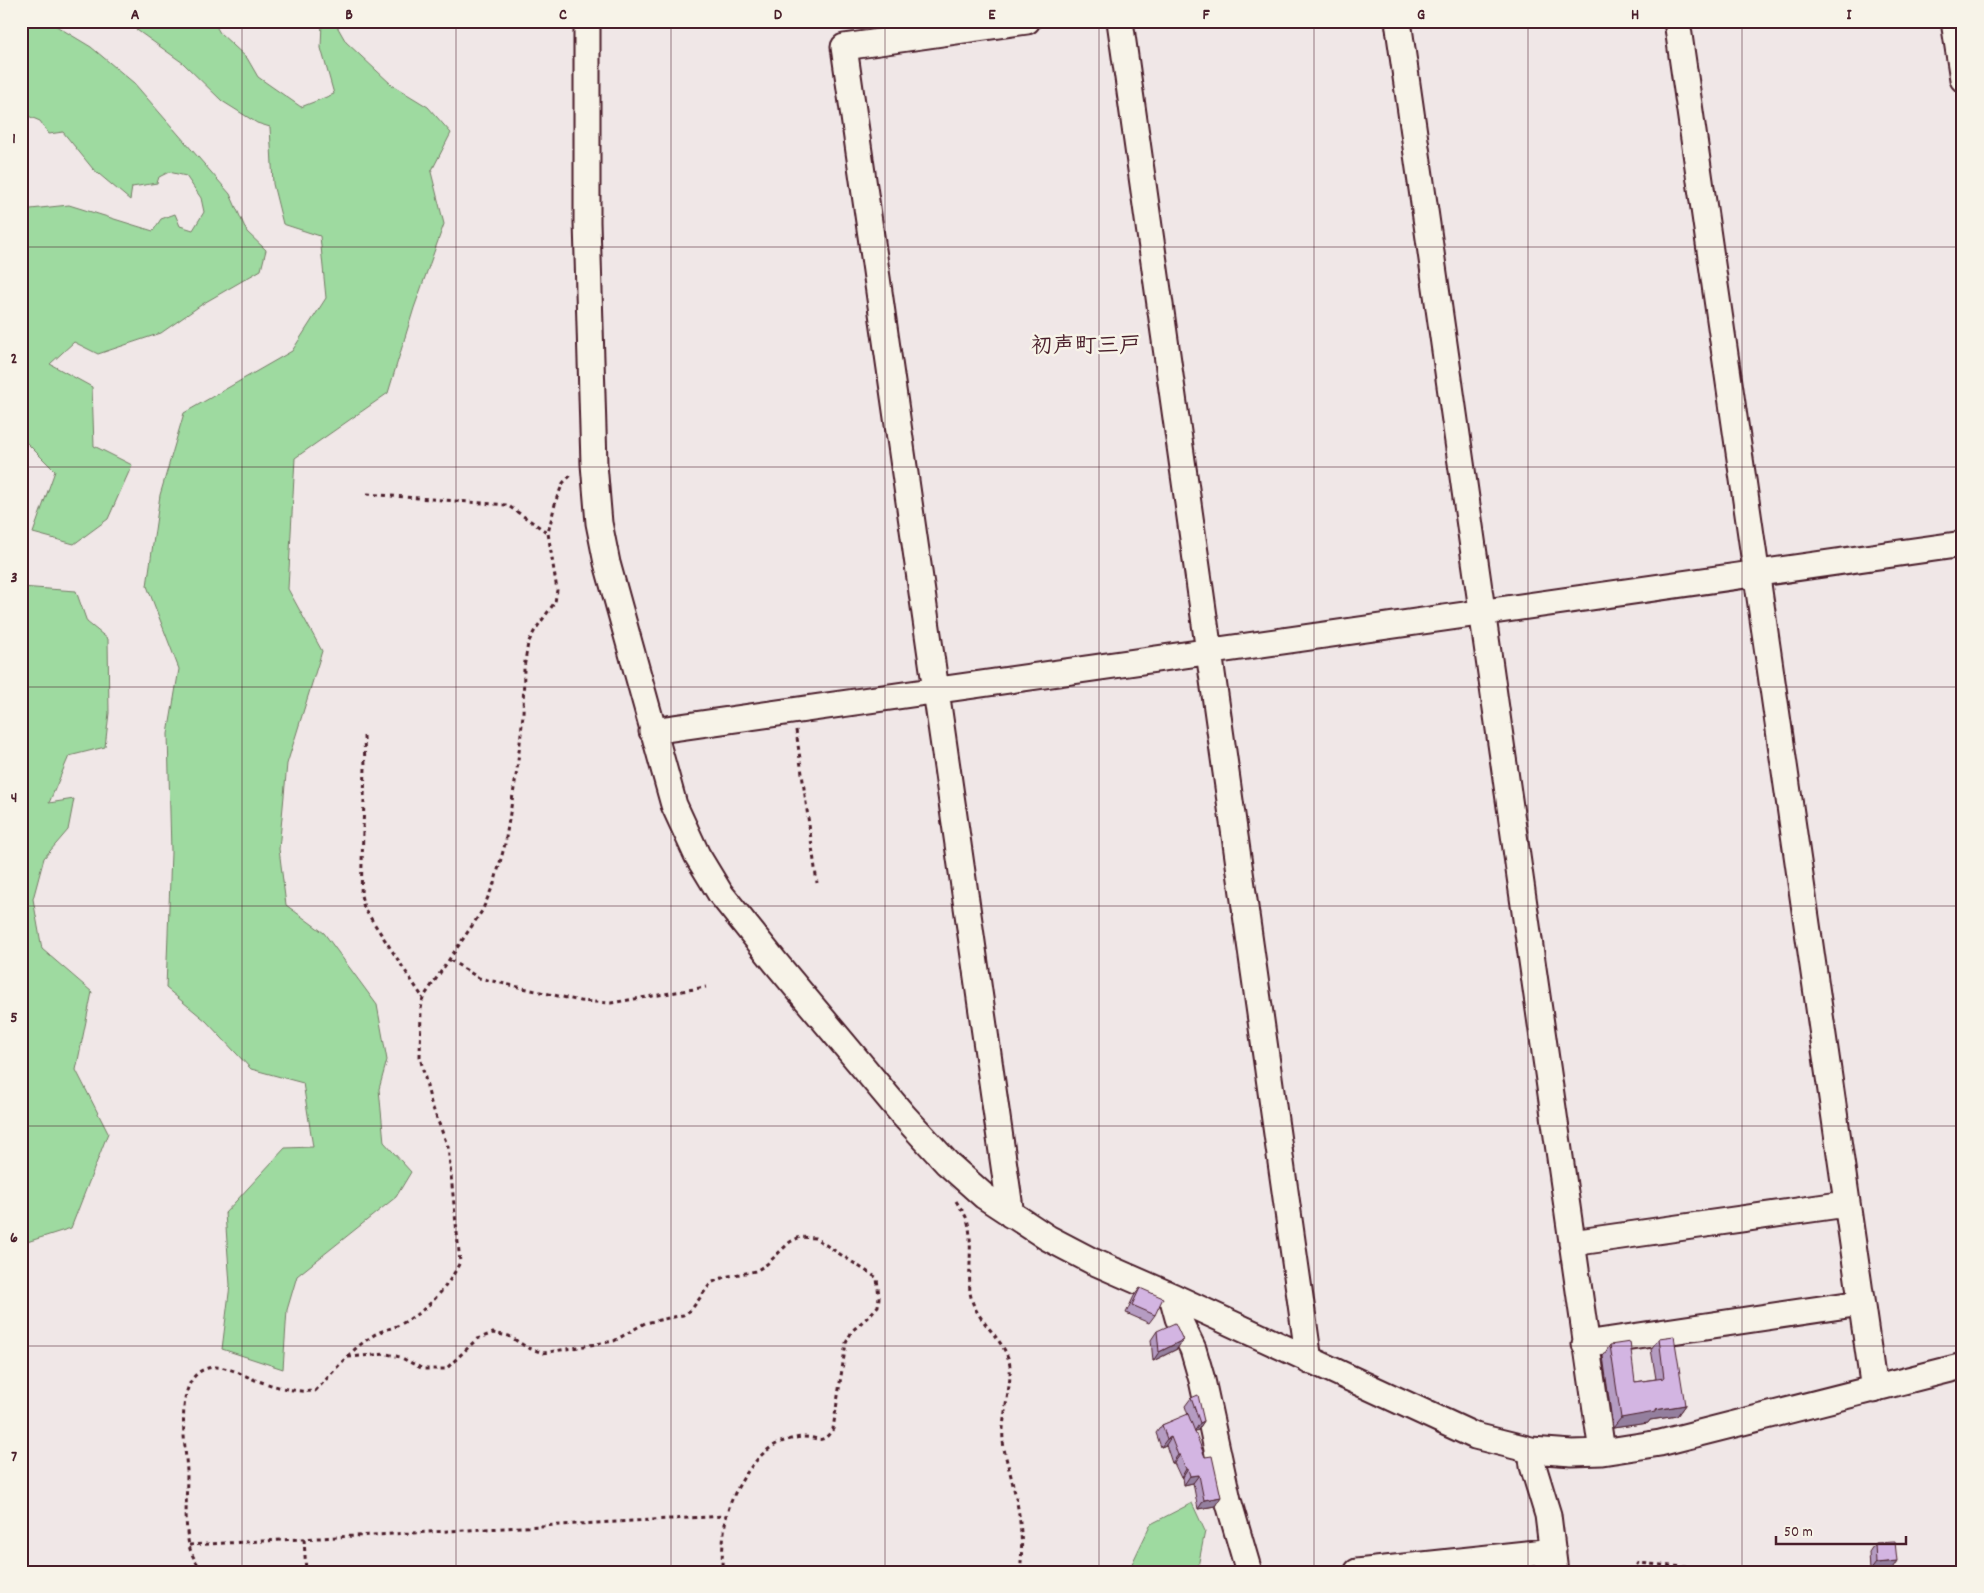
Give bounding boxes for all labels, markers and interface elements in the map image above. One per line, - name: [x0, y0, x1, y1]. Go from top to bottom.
- text: A: [131, 4, 140, 27]
- text: B: [345, 4, 353, 27]
- text: C: [559, 4, 567, 27]
- text: D: [774, 4, 783, 27]
- text: E: [988, 4, 996, 27]
- text: F: [1202, 4, 1210, 27]
- text: G: [1417, 4, 1425, 27]
- text: H: [1631, 4, 1639, 27]
- text: I: [1847, 4, 1853, 27]
- text: 1: [12, 128, 16, 151]
- district label: 初声町三戸: [1031, 332, 1141, 363]
- text: 2: [11, 348, 18, 371]
- text: 3: [10, 567, 18, 590]
- text: 4: [11, 787, 17, 810]
- text: 5: [10, 1007, 18, 1030]
- text: 6: [10, 1227, 18, 1250]
- text: 7: [11, 1446, 17, 1469]
- scale bar: [1776, 1513, 1906, 1545]
- text: 50 m: [1784, 1522, 1813, 1544]

